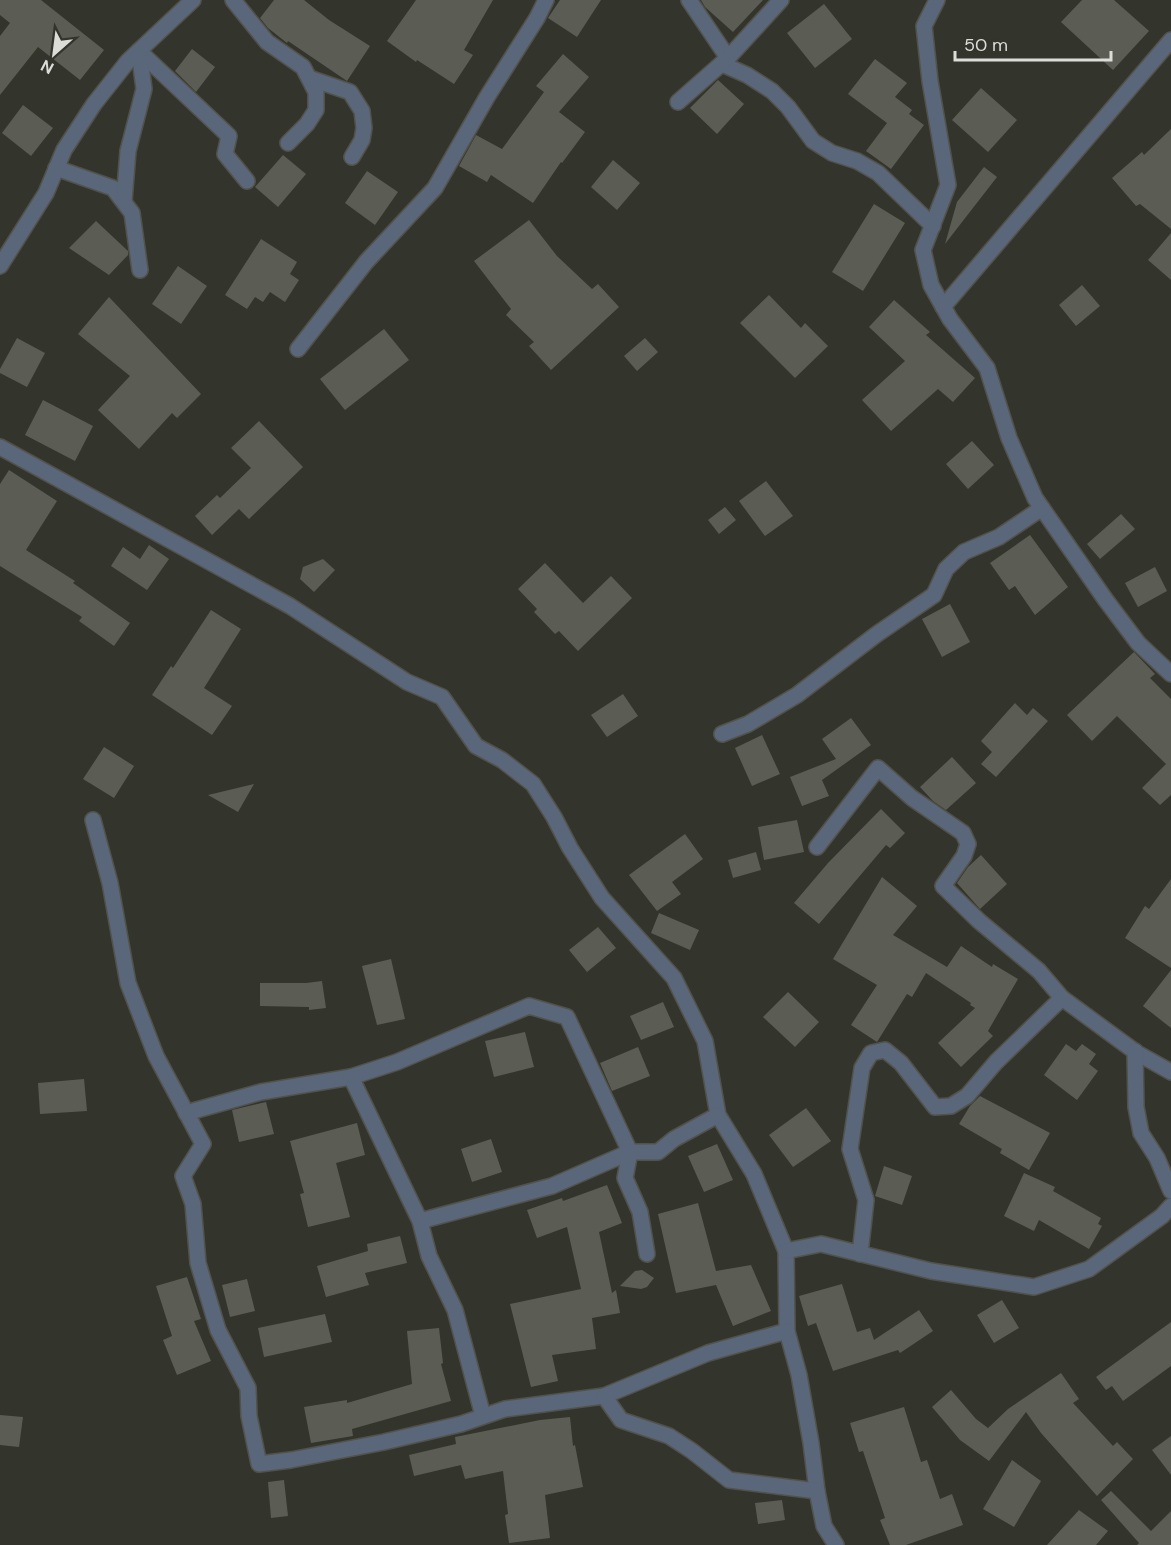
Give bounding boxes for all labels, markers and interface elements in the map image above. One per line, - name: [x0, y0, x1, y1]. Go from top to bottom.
- north arrow: [24, 24, 84, 84]
- scale bar: [955, 24, 1111, 62]
- text: 50 m: [964, 33, 1008, 57]
- text: N: [37, 55, 57, 79]

